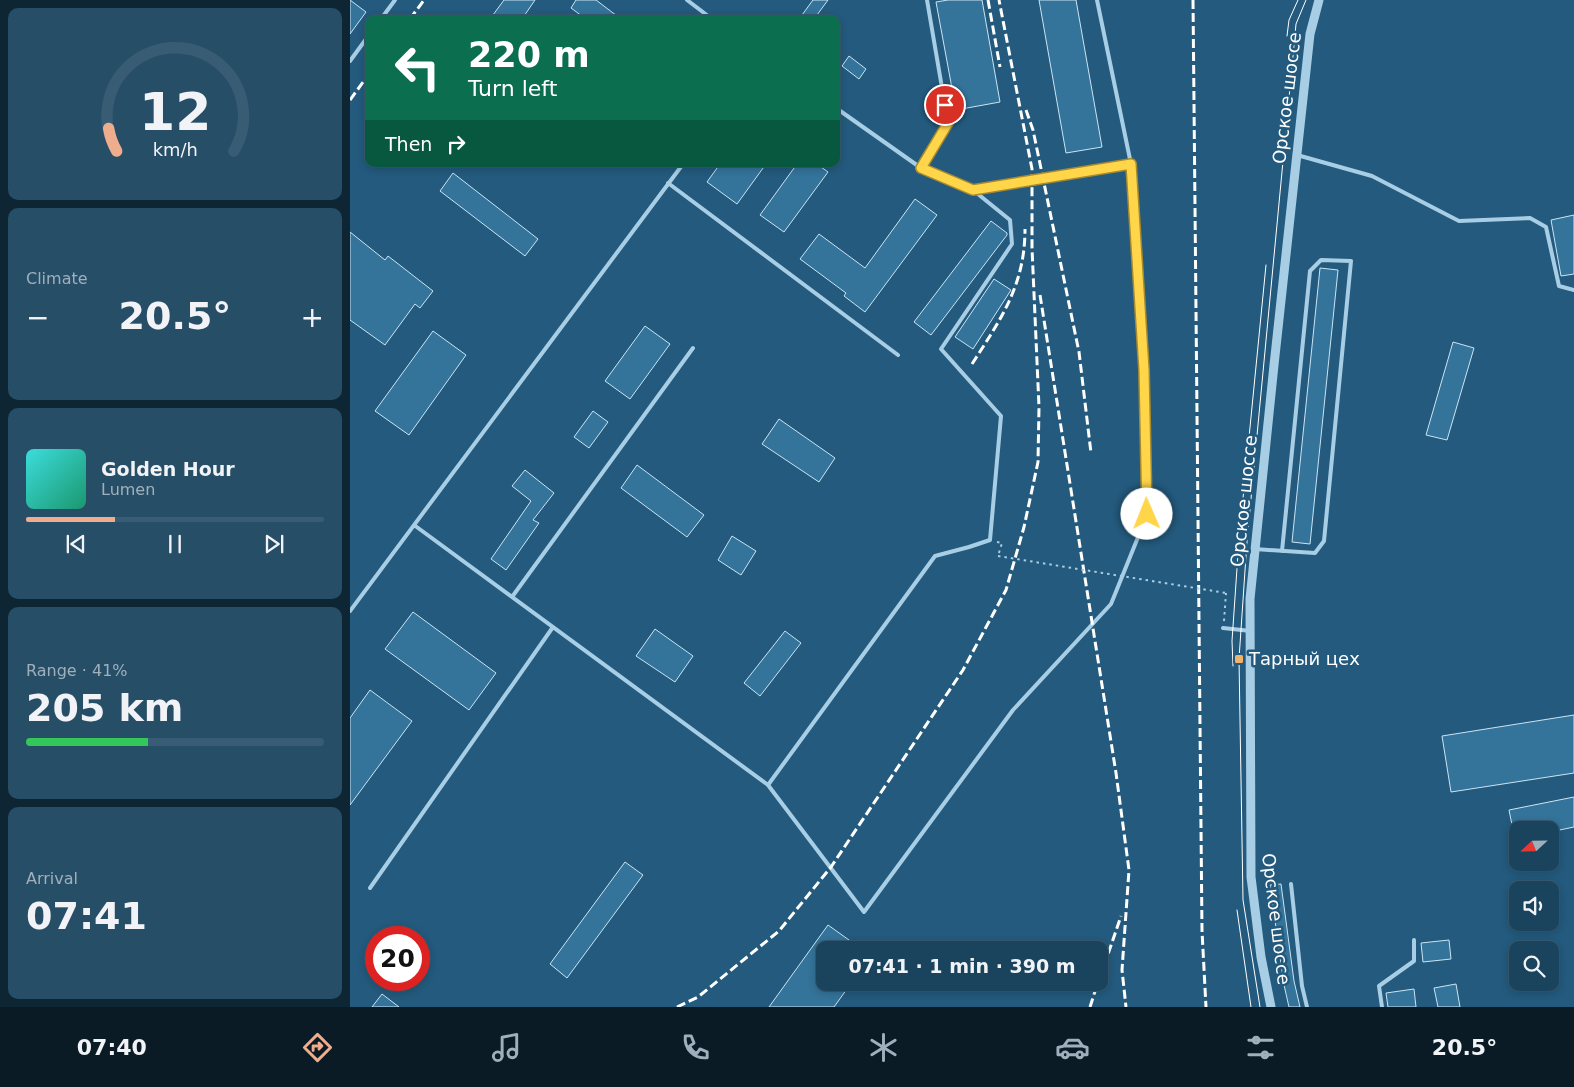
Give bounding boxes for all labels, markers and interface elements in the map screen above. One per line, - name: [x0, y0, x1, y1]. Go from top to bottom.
- street label: Орское шоссе: [1268, 31, 1305, 165]
- icon: left: [385, 35, 450, 100]
- text: 220 m: [468, 35, 590, 75]
- text: Turn left: [468, 76, 557, 101]
- text: 12: [139, 82, 211, 142]
- pin: [924, 84, 966, 126]
- icon: arrive: [931, 91, 959, 119]
- icon: right: [442, 130, 470, 158]
- text: Then: [385, 133, 432, 155]
- text: km/h: [152, 139, 198, 160]
- text: Climate: [26, 269, 88, 288]
- text: 20.5°: [119, 294, 231, 338]
- text: −: [26, 301, 49, 334]
- text: +: [301, 301, 324, 334]
- street label: Орское шоссе: [1226, 434, 1261, 568]
- text: Golden Hour: [101, 458, 235, 480]
- text: Lumen: [101, 480, 155, 499]
- position arrow: [1120, 487, 1172, 539]
- icon: previous: [62, 530, 90, 558]
- icon: pause: [161, 530, 189, 558]
- icon: next: [260, 530, 288, 558]
- place label: Тарный цех: [1248, 648, 1360, 669]
- marker: Тарный цех: [1233, 653, 1245, 665]
- text: Range · 41%: [26, 661, 128, 680]
- text: 205 km: [26, 686, 183, 730]
- north arrow: [1509, 821, 1559, 871]
- map controls: [1509, 821, 1559, 991]
- street label: Орское шоссе: [1258, 852, 1295, 986]
- text: Arrival: [26, 869, 78, 888]
- button: sound: [1509, 881, 1559, 931]
- text: 07:41: [26, 894, 147, 938]
- speed limit sign: 20: [365, 926, 430, 991]
- button: search: [1509, 941, 1559, 991]
- text: 07:41 · 1 min · 390 m: [848, 955, 1076, 977]
- icon: directions: [300, 1030, 335, 1065]
- icon: music: [489, 1030, 524, 1065]
- icon: phone: [678, 1030, 713, 1065]
- icon: climate: [866, 1030, 901, 1065]
- icon: car: [1055, 1030, 1090, 1065]
- icon: filters: [1243, 1030, 1278, 1065]
- text: 07:40: [77, 1035, 147, 1060]
- text: 20.5°: [1432, 1035, 1497, 1060]

